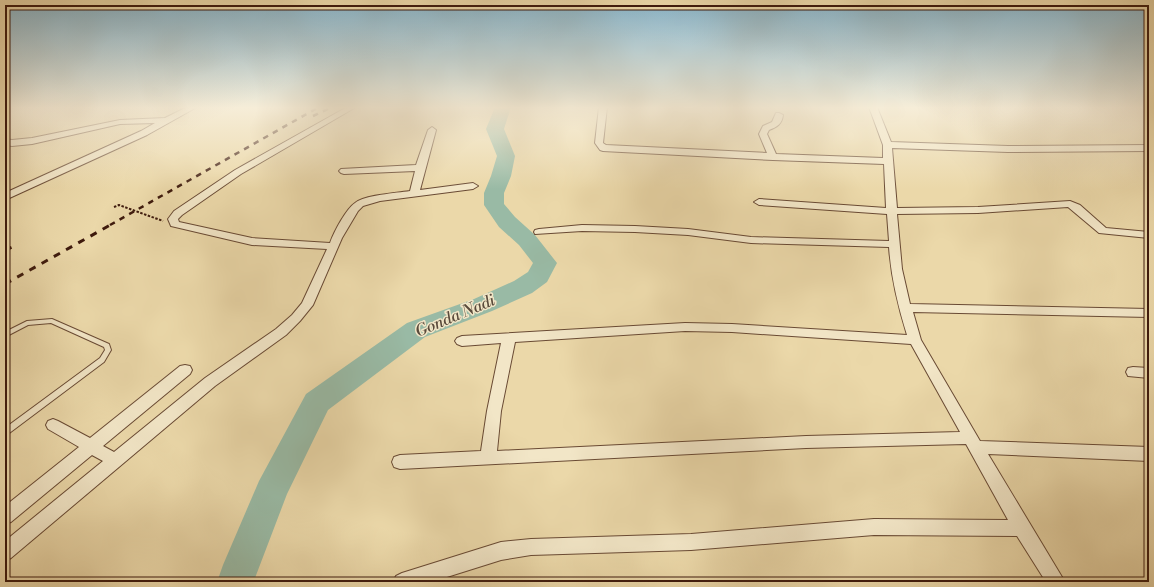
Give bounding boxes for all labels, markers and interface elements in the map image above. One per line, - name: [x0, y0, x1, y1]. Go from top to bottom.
- water label: Gonda Nadi: [412, 290, 498, 342]

